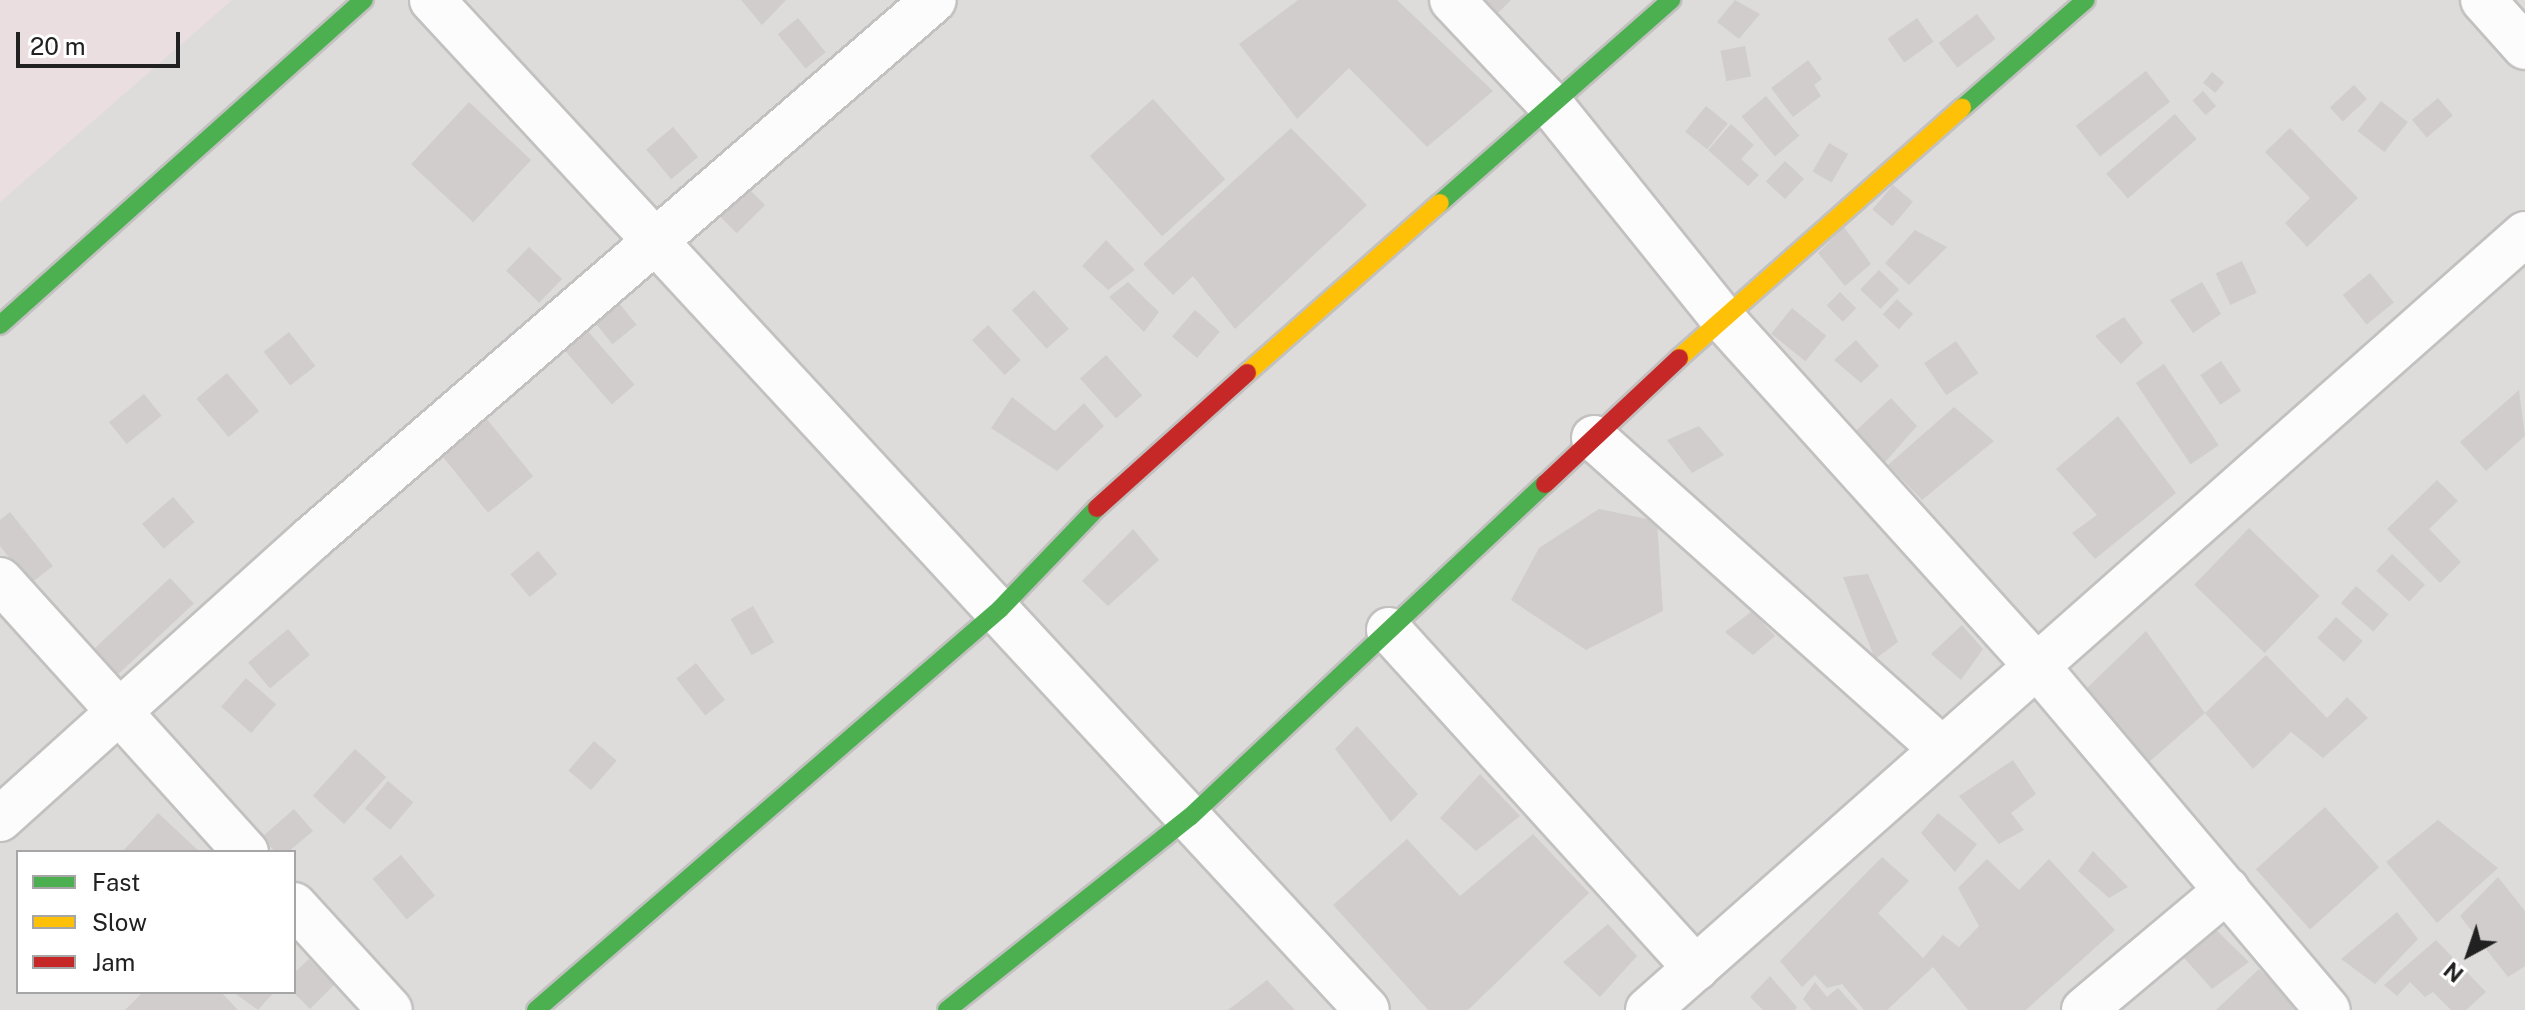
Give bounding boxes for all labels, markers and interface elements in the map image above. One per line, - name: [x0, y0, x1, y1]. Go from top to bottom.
- scale bar: [20, 16, 184, 66]
- text: 20 m: [30, 32, 86, 60]
- legend: [16, 850, 296, 994]
- text: Fast: [92, 868, 140, 896]
- text: Slow: [92, 908, 147, 936]
- north arrow: [2429, 914, 2509, 994]
- text: Jam: [92, 948, 135, 976]
- text: N: [2439, 957, 2469, 988]

